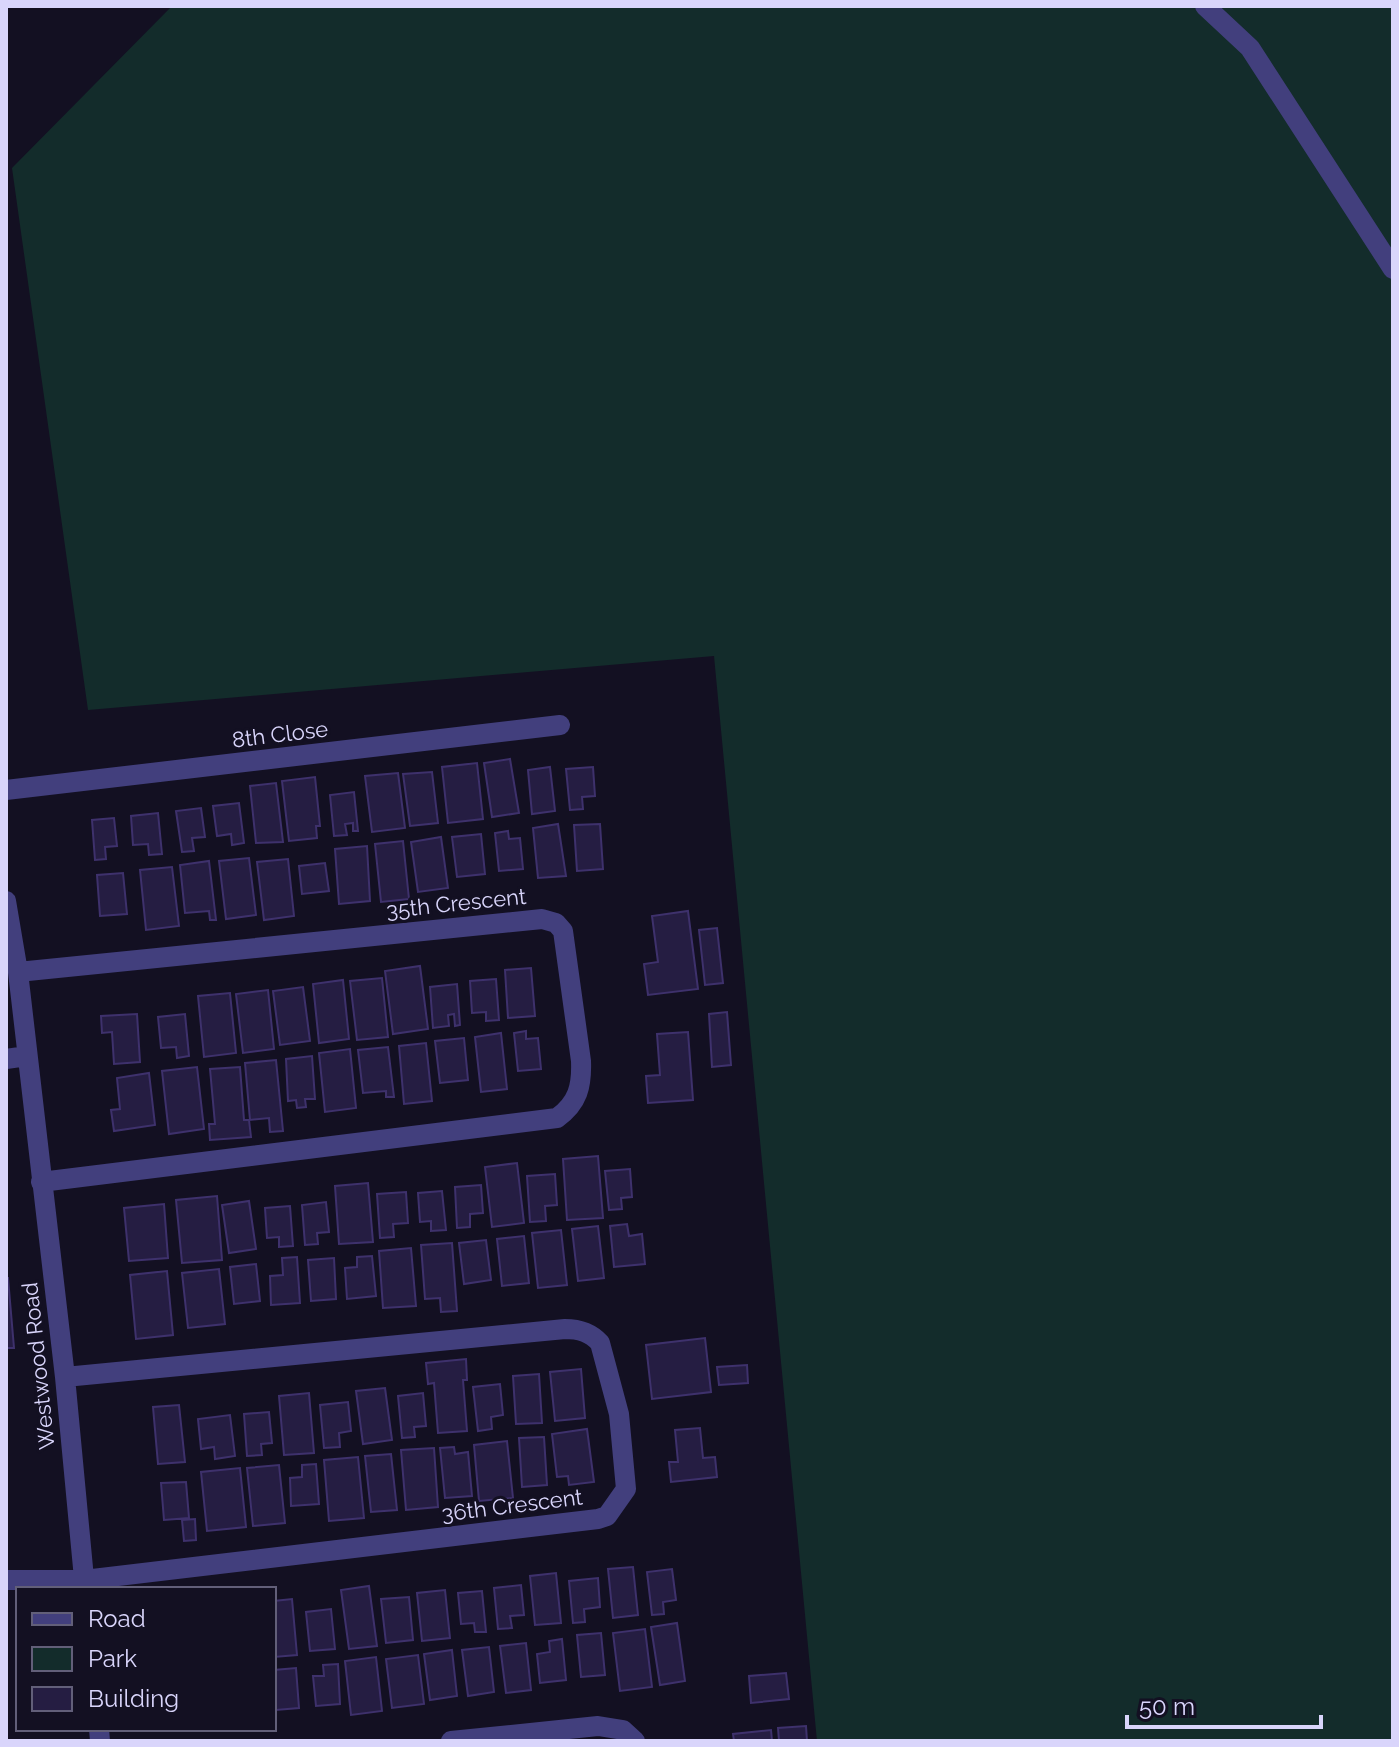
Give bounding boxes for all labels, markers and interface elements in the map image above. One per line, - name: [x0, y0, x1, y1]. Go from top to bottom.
- street label: 8th Close: [230, 715, 330, 753]
- street label: 35th Crescent: [385, 883, 528, 923]
- street label: Westwood Road: [16, 1281, 60, 1451]
- street label: 36th Crescent: [440, 1483, 585, 1527]
- legend: [16, 1587, 276, 1731]
- text: Road: [88, 1604, 146, 1633]
- text: Park: [88, 1644, 137, 1673]
- scale bar: [1127, 1679, 1321, 1729]
- text: Building: [88, 1684, 179, 1713]
- text: 50 m: [1139, 1692, 1195, 1721]

